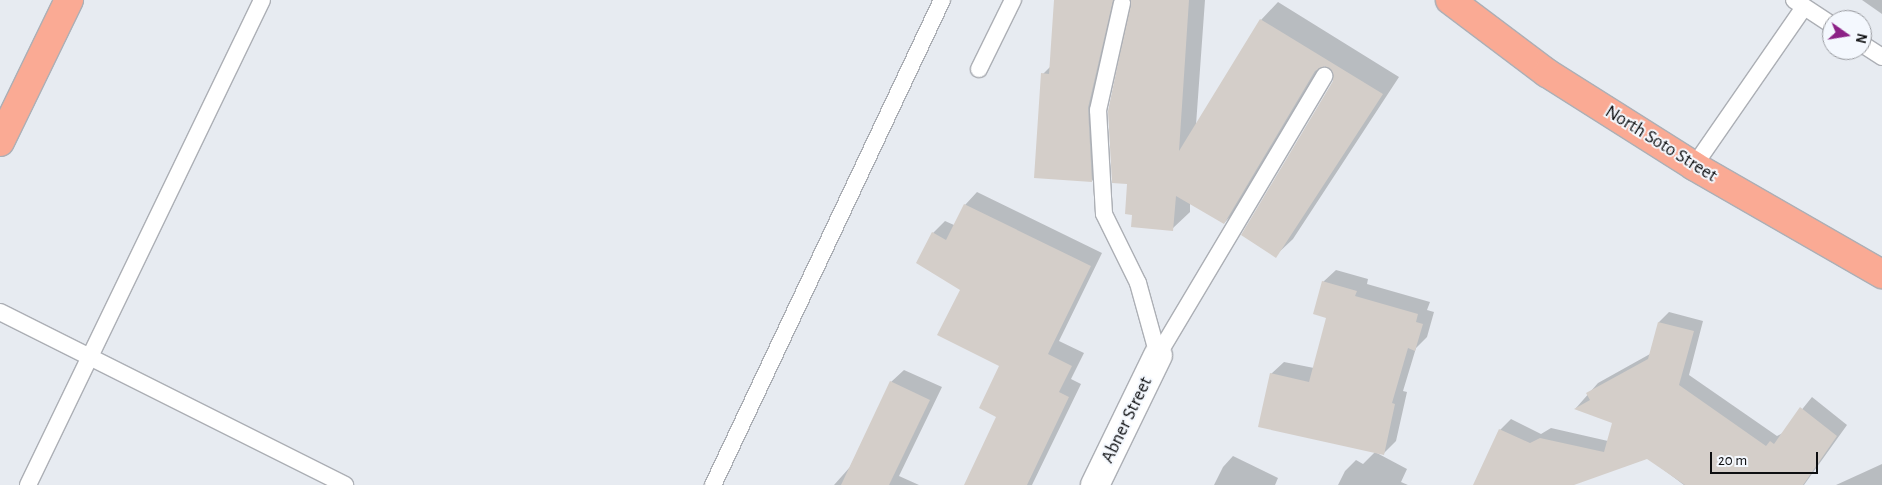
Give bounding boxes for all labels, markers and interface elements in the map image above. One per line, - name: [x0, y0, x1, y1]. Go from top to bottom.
- north arrow: [1822, 10, 1872, 60]
- text: N: [1853, 32, 1869, 44]
- street label: North Soto Street: [1601, 100, 1721, 188]
- street label: Abner Street: [1096, 373, 1158, 467]
- scale bar: [1712, 442, 1820, 474]
- text: 20 m: [1718, 453, 1747, 468]

